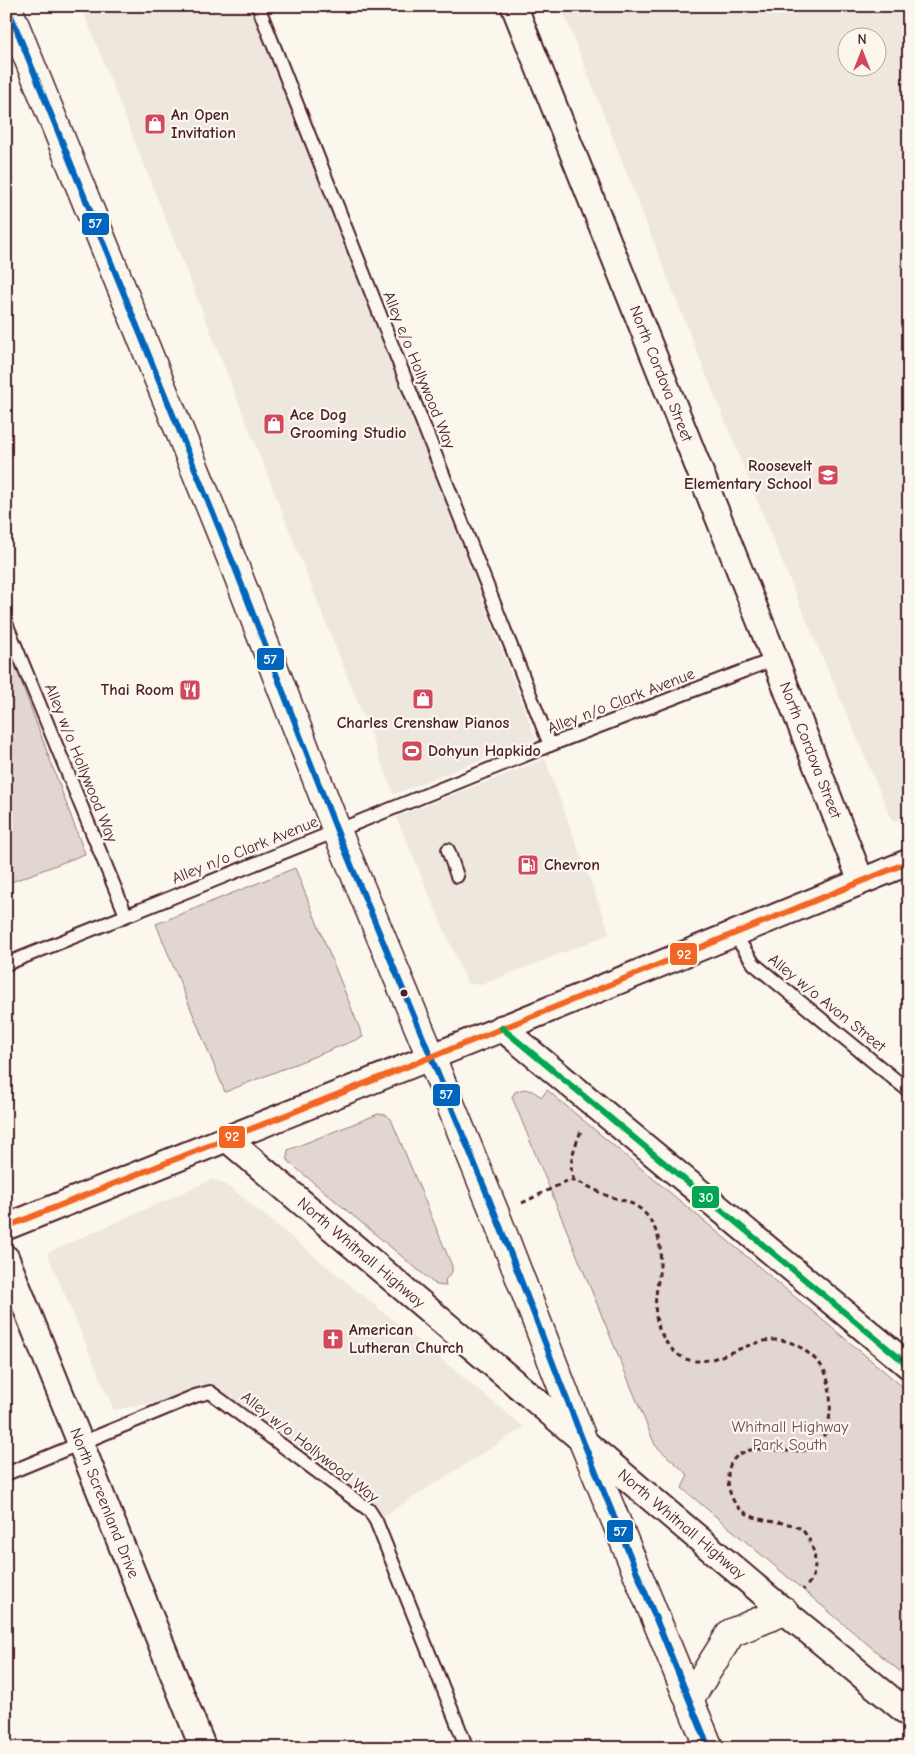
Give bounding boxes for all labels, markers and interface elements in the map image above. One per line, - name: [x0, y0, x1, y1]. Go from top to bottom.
- north arrow: [838, 28, 888, 78]
- text: N: [857, 31, 867, 48]
- place label: An Open Invitation: [171, 106, 236, 142]
- shop icon: An Open Invitation: [143, 112, 167, 136]
- line badge: 57: [81, 212, 110, 236]
- text: 57: [88, 215, 103, 232]
- street label: Alley e/o Hollywood Way: [379, 289, 459, 452]
- street label: North Cordova Street: [626, 303, 696, 445]
- place label: Ace Dog Grooming Studio: [290, 406, 407, 442]
- shop icon: Ace Dog Grooming Studio: [262, 412, 286, 436]
- place label: Roosevelt Elementary School: [684, 457, 813, 493]
- school or university icon: Roosevelt Elementary School: [816, 463, 840, 487]
- line badge: 57: [256, 647, 285, 671]
- text: 57: [263, 651, 278, 668]
- street label: Alley n/o Clark Avenue: [545, 665, 697, 737]
- restaurant icon: Thai Room: [178, 678, 202, 702]
- street label: North Cordova Street: [776, 679, 845, 821]
- street label: Alley w/o Hollywood Way: [41, 681, 121, 846]
- place label: Thai Room: [101, 681, 174, 699]
- shop icon: Charles Crenshaw Pianos: [411, 687, 435, 711]
- place label: Charles Crenshaw Pianos: [337, 714, 509, 732]
- sports icon: Dohyun Hapkido: [400, 739, 424, 763]
- place label: Dohyun Hapkido: [428, 742, 541, 760]
- street label: Alley n/o Clark Avenue: [169, 812, 321, 888]
- fuel station icon: Chevron: [516, 853, 540, 877]
- place label: Chevron: [544, 856, 600, 874]
- line badge: 92: [669, 942, 698, 966]
- text: 92: [677, 946, 691, 963]
- street label: Alley w/o Avon Street: [765, 950, 890, 1056]
- unlabelled marker: [399, 988, 409, 998]
- line badge: 57: [432, 1083, 461, 1107]
- text: 57: [439, 1086, 454, 1103]
- line badge: 92: [218, 1125, 246, 1149]
- text: 92: [225, 1128, 239, 1145]
- line badge: 30: [691, 1185, 720, 1209]
- text: 30: [699, 1189, 713, 1206]
- street label: North Whitnall Highway: [294, 1194, 429, 1312]
- place label: American Lutheran Church: [349, 1321, 464, 1357]
- church icon: American Lutheran Church: [321, 1327, 345, 1351]
- street label: Alley w/o Hollywood Way: [238, 1388, 383, 1507]
- park label: Whitnall Highway Park South: [731, 1418, 849, 1454]
- street label: North Screenland Drive: [66, 1425, 143, 1581]
- street label: North Whitnall Highway: [614, 1465, 750, 1584]
- line badge: 57: [606, 1519, 634, 1543]
- text: 57: [613, 1523, 628, 1540]

